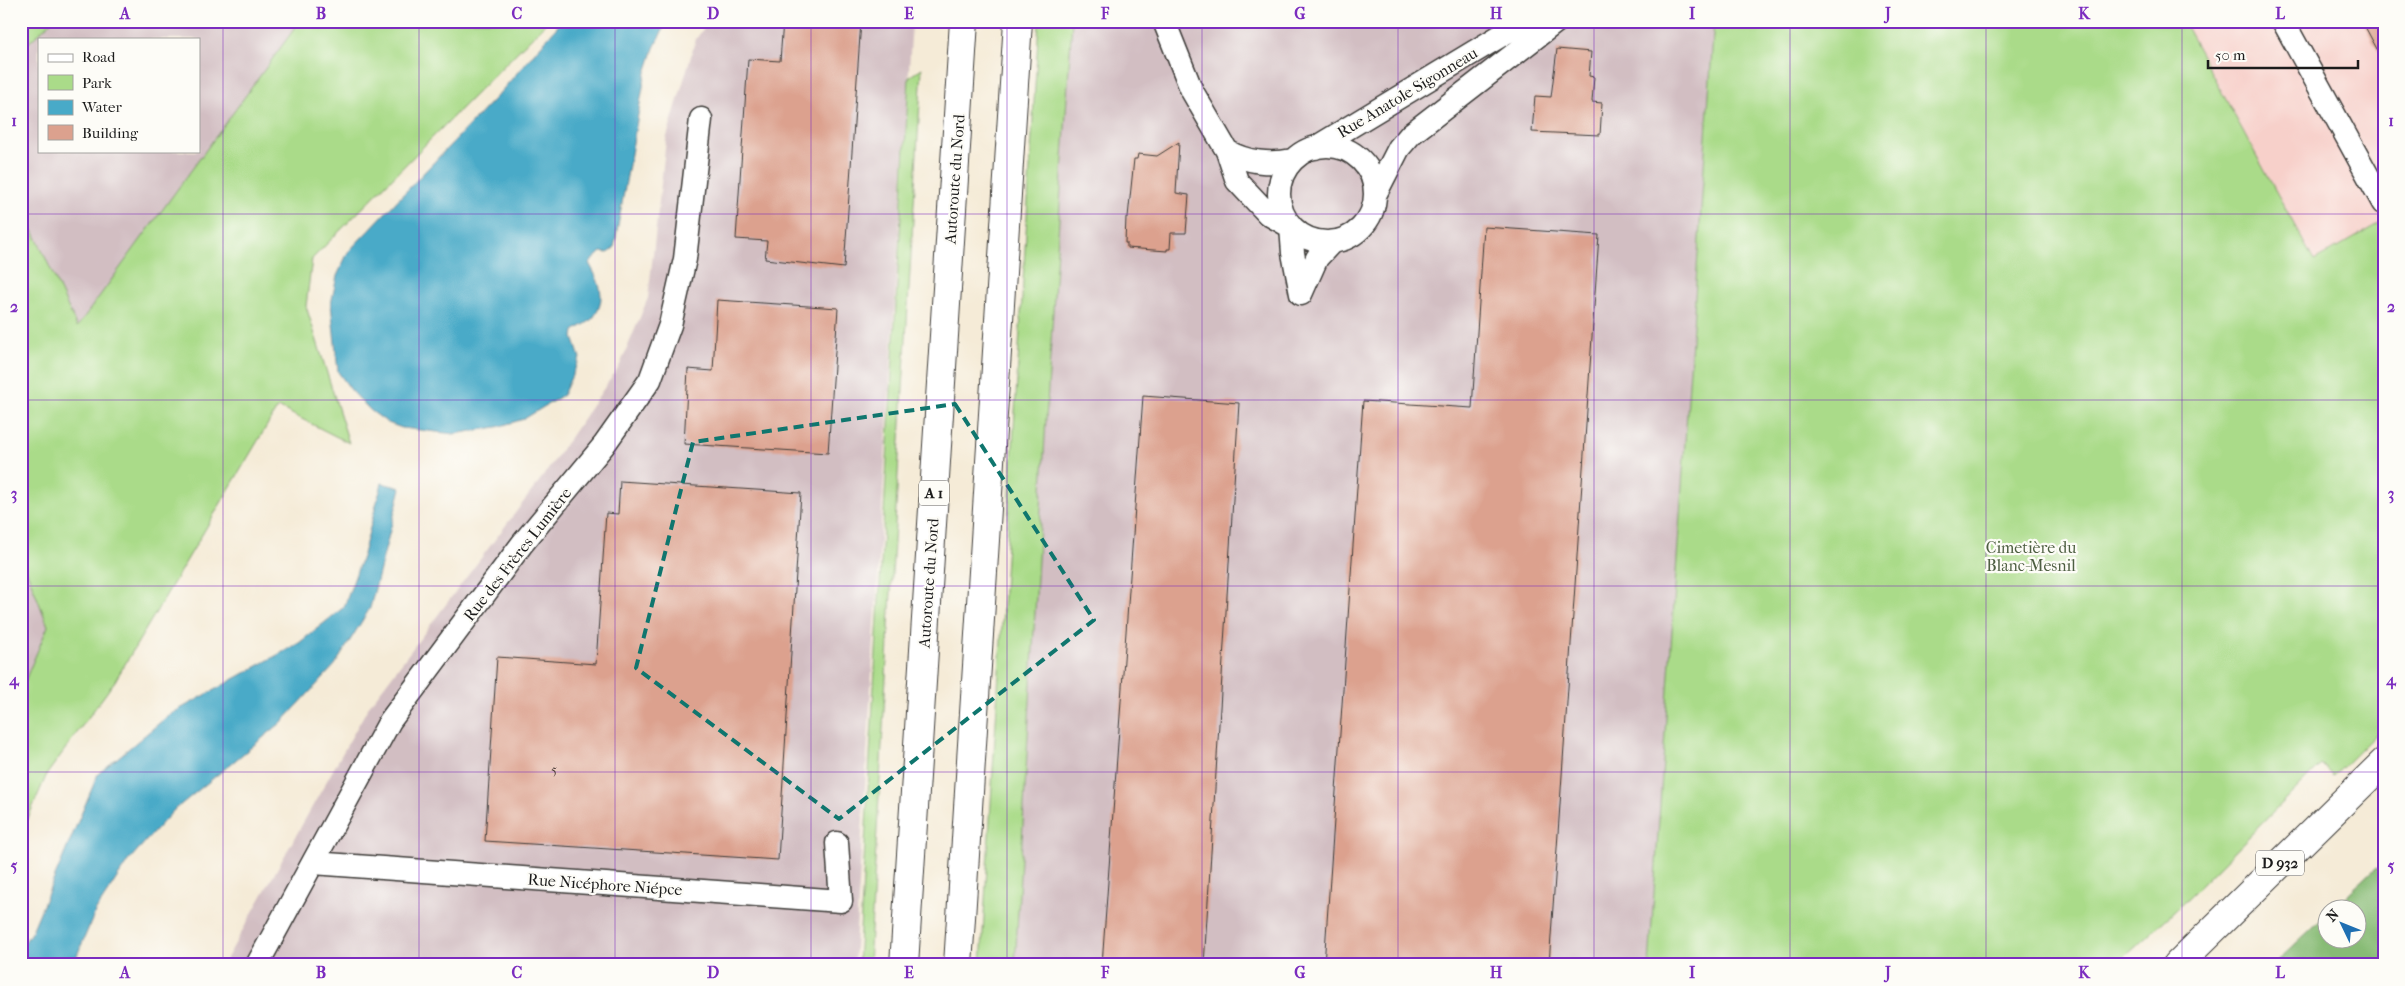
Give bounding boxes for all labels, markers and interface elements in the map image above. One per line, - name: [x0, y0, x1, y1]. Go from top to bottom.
- text: A: [119, 4, 131, 23]
- text: B: [316, 4, 326, 23]
- text: C: [512, 4, 523, 23]
- text: D: [707, 4, 719, 23]
- text: E: [904, 4, 914, 23]
- text: F: [1100, 4, 1110, 23]
- text: G: [1294, 4, 1306, 23]
- text: H: [1490, 4, 1503, 23]
- text: I: [1689, 4, 1696, 23]
- text: J: [1883, 4, 1891, 24]
- text: K: [2078, 4, 2091, 23]
- text: L: [2275, 4, 2285, 23]
- legend: [38, 38, 200, 152]
- scale bar: [2208, 38, 2358, 70]
- street label: Rue Anatole Sigonneau: [1334, 43, 1481, 142]
- text: 50 m: [2215, 46, 2246, 64]
- text: Road: [82, 48, 116, 66]
- text: Park: [82, 74, 112, 92]
- text: Water: [81, 98, 122, 116]
- text: 1: [11, 111, 17, 130]
- text: 1: [2388, 111, 2394, 130]
- street label: Autoroute du Nord: [940, 113, 969, 246]
- text: Building: [82, 124, 139, 142]
- text: 2: [10, 297, 18, 316]
- text: 2: [2387, 297, 2395, 316]
- road number: A 1: [919, 480, 949, 506]
- text: 3: [11, 484, 17, 504]
- street label: Rue des Frères Lumière: [459, 484, 575, 625]
- text: 3: [2388, 484, 2394, 504]
- street label: Autoroute du Nord: [914, 517, 943, 650]
- park label: Cimetière du Blanc-Mesnil: [1986, 538, 2076, 575]
- text: 4: [8, 670, 20, 690]
- text: 4: [2385, 670, 2397, 690]
- house number: 5: [551, 761, 557, 778]
- road number: D 932: [2256, 850, 2304, 876]
- text: 5: [11, 856, 18, 875]
- text: 5: [2388, 856, 2395, 875]
- street label: Rue Nicéphore Niépce: [527, 870, 683, 899]
- north arrow: [2318, 898, 2368, 948]
- text: N: [2323, 906, 2343, 925]
- text: A: [119, 963, 131, 982]
- text: B: [316, 963, 326, 982]
- text: C: [512, 963, 523, 982]
- text: D: [707, 963, 719, 982]
- text: E: [904, 963, 914, 982]
- text: F: [1100, 963, 1110, 982]
- text: G: [1294, 963, 1306, 982]
- text: H: [1490, 963, 1503, 982]
- text: I: [1689, 963, 1696, 982]
- text: J: [1883, 963, 1891, 983]
- text: K: [2078, 963, 2091, 982]
- text: L: [2275, 963, 2285, 982]

